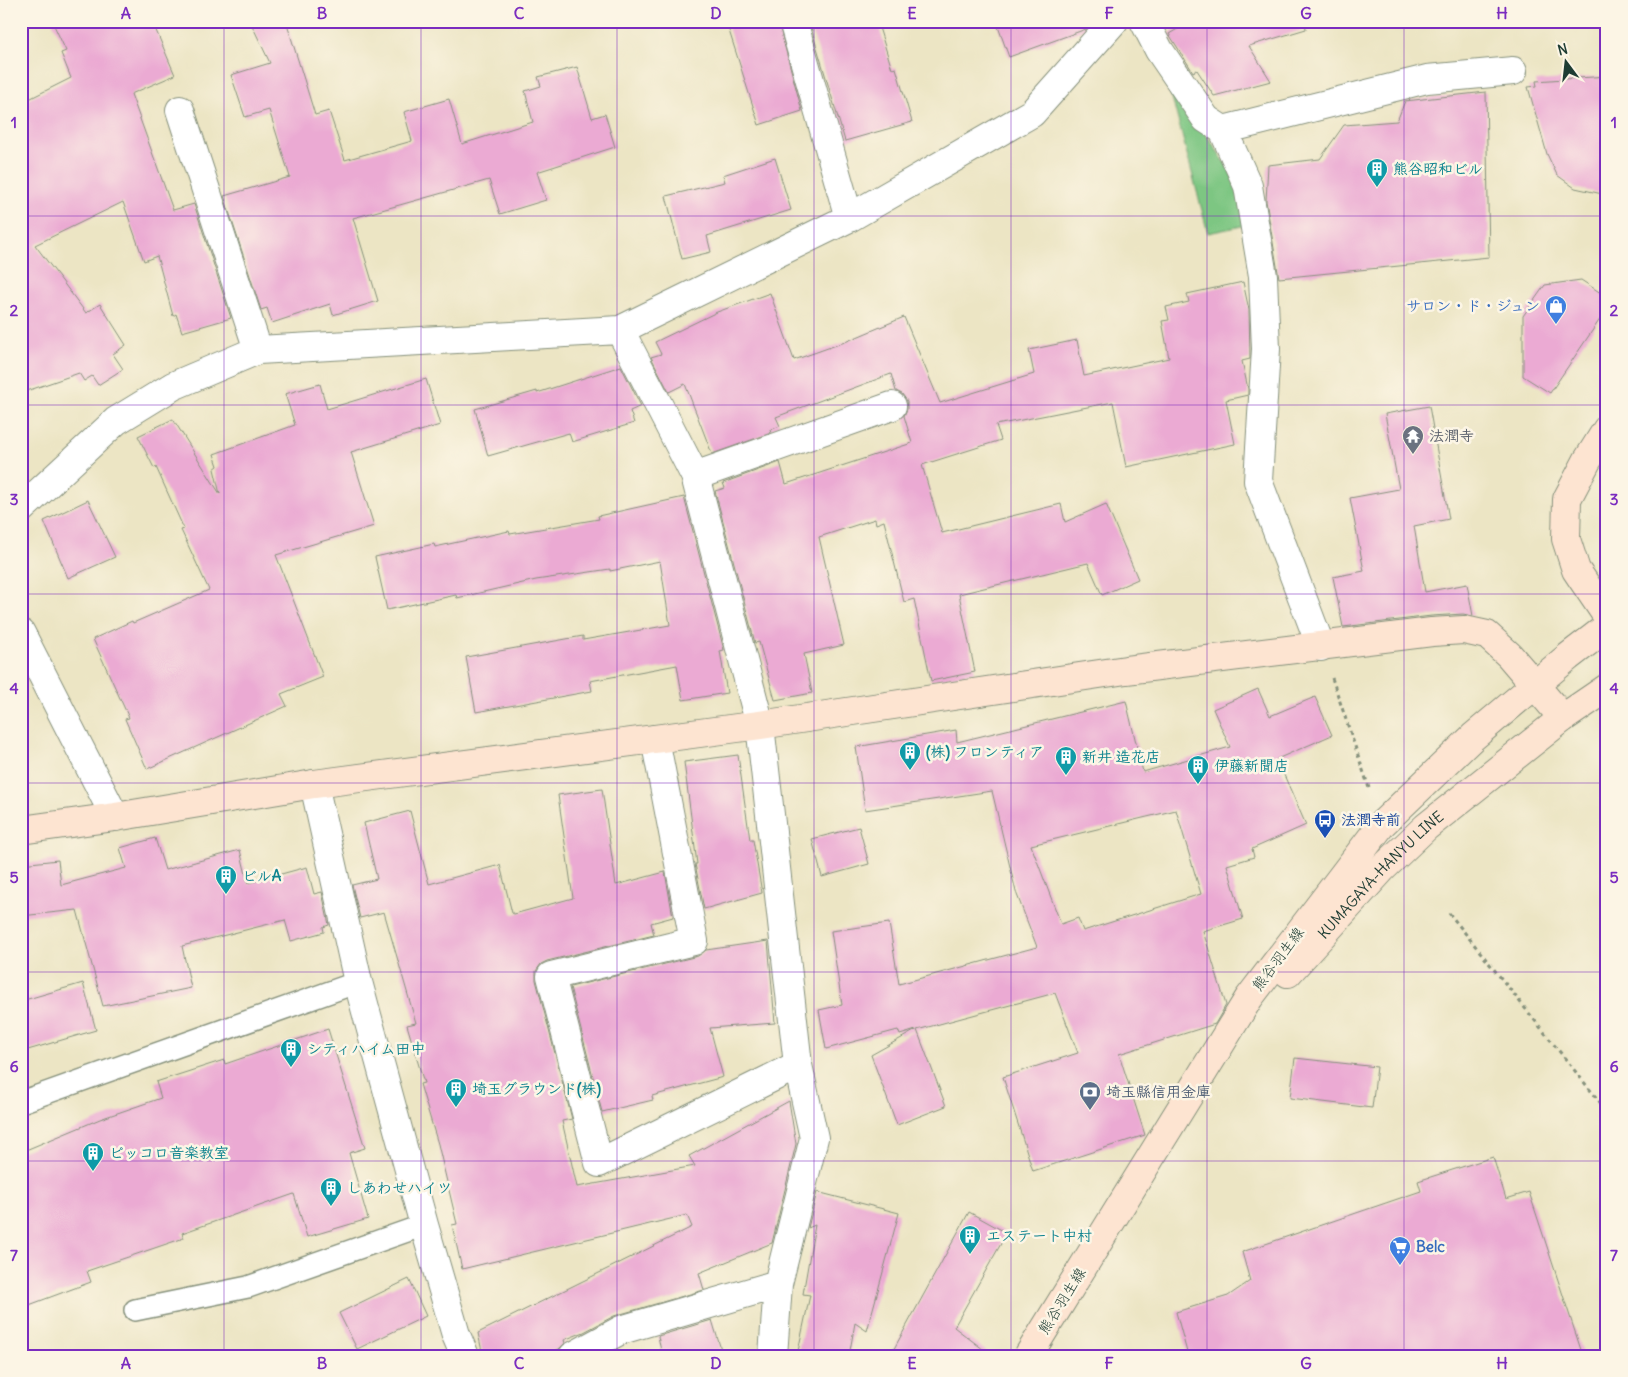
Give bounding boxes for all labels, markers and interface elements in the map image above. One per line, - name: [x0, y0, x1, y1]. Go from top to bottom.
- text: A: [121, 3, 131, 23]
- text: B: [317, 3, 328, 23]
- text: C: [514, 3, 525, 23]
- text: D: [710, 3, 722, 23]
- text: E: [907, 3, 917, 23]
- text: F: [1104, 3, 1114, 23]
- text: G: [1300, 3, 1312, 23]
- text: H: [1496, 3, 1508, 23]
- north arrow: [1540, 38, 1590, 88]
- text: N: [1556, 39, 1570, 59]
- text: 1: [11, 112, 17, 132]
- text: 1: [1611, 112, 1617, 132]
- building icon: 熊谷昭和ビル: [1365, 157, 1389, 188]
- place label: 熊谷昭和ビル: [1393, 159, 1483, 178]
- shop icon: サロン・ド・ジュン: [1544, 294, 1568, 325]
- place label: サロン・ド・ジュン: [1406, 296, 1540, 315]
- text: 2: [10, 300, 19, 320]
- text: 2: [1610, 300, 1619, 320]
- temple icon: 法潤寺: [1401, 424, 1425, 455]
- place label: 法潤寺: [1429, 426, 1474, 445]
- text: 3: [9, 489, 19, 509]
- text: 3: [1609, 489, 1619, 509]
- text: 4: [9, 678, 19, 698]
- text: 4: [1609, 678, 1619, 698]
- building icon: (株) フロンティア: [898, 740, 922, 771]
- place label: (株) フロンティア: [926, 742, 1044, 762]
- building icon: 新井 造花店: [1054, 745, 1078, 776]
- place label: 新井 造花店: [1082, 747, 1161, 766]
- building icon: 伊藤新聞店: [1186, 754, 1210, 785]
- place label: 伊藤新聞店: [1214, 756, 1289, 775]
- street label: KUMAGAYA-HANYU LINE: [1314, 807, 1447, 943]
- bus stop icon: 法潤寺前: [1313, 808, 1337, 839]
- place label: 法潤寺前: [1341, 810, 1401, 829]
- building icon: ビルA: [214, 864, 238, 895]
- place label: ビルA: [242, 866, 282, 885]
- text: 5: [9, 867, 19, 887]
- text: 5: [1609, 867, 1619, 887]
- street label: 熊谷羽生線: [1247, 923, 1308, 994]
- building icon: シティハイム田中: [279, 1037, 303, 1068]
- place label: シティハイム田中: [307, 1039, 426, 1058]
- text: 6: [9, 1056, 19, 1076]
- text: 6: [1609, 1056, 1619, 1076]
- building icon: 埼玉グラウンド(株): [444, 1077, 468, 1108]
- place label: 埼玉グラウンド(株): [472, 1079, 602, 1099]
- bank icon: 埼玉縣信用金庫: [1078, 1080, 1102, 1111]
- place label: 埼玉縣信用金庫: [1106, 1082, 1211, 1101]
- building icon: ピッコロ音楽教室: [81, 1141, 105, 1172]
- place label: ピッコロ音楽教室: [109, 1143, 229, 1162]
- building icon: しあわせハイツ: [319, 1176, 343, 1207]
- place label: しあわせハイツ: [347, 1178, 452, 1197]
- building icon: エステート中村: [958, 1224, 982, 1255]
- place label: エステート中村: [986, 1226, 1092, 1245]
- supermarket icon: Belc: [1388, 1235, 1412, 1266]
- place label: Belc: [1416, 1237, 1445, 1256]
- text: 7: [10, 1245, 18, 1265]
- text: 7: [1610, 1245, 1618, 1265]
- street label: 熊谷羽生線: [1034, 1264, 1090, 1338]
- text: A: [121, 1353, 131, 1373]
- text: B: [317, 1353, 328, 1373]
- text: C: [514, 1353, 525, 1373]
- text: D: [710, 1353, 722, 1373]
- text: E: [907, 1353, 917, 1373]
- text: F: [1104, 1353, 1114, 1373]
- text: G: [1300, 1353, 1312, 1373]
- text: H: [1496, 1353, 1508, 1373]

